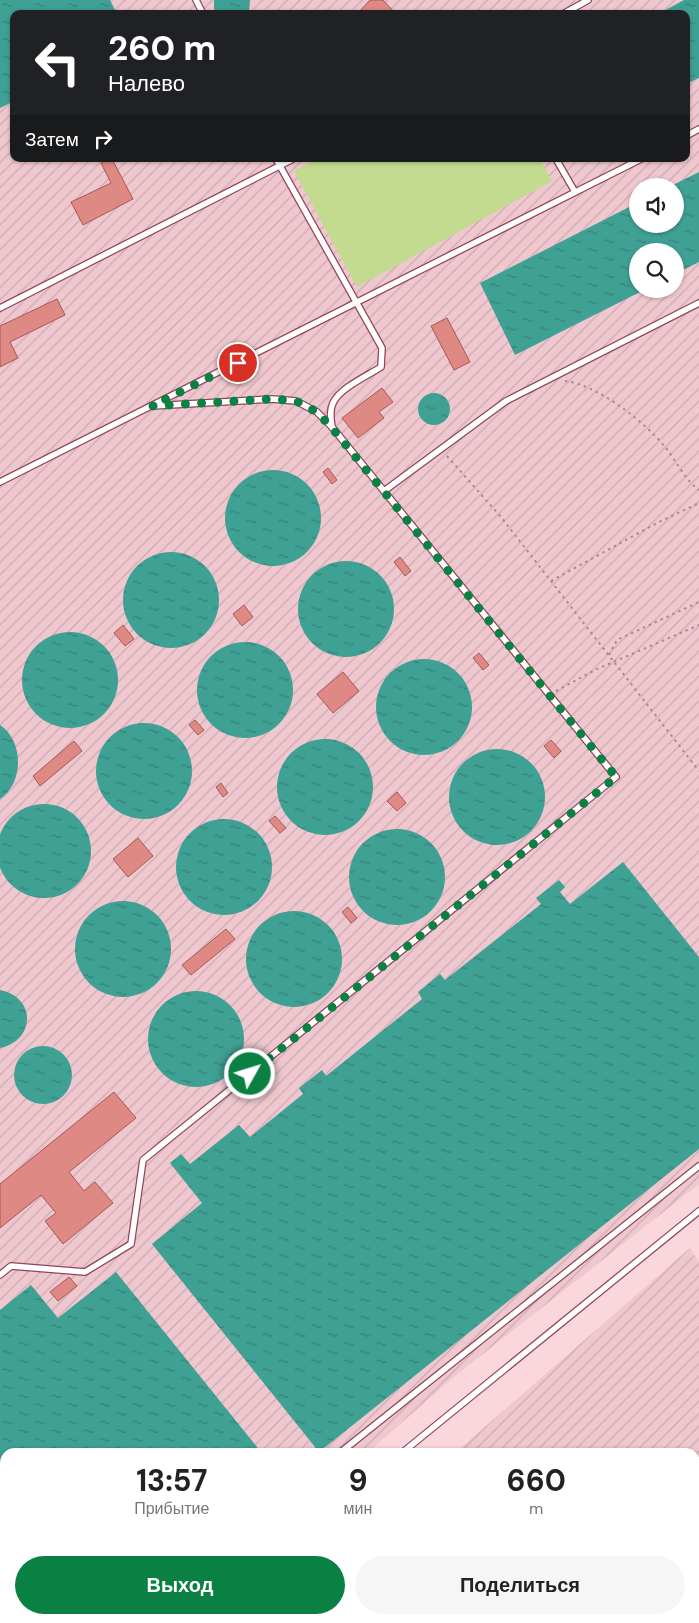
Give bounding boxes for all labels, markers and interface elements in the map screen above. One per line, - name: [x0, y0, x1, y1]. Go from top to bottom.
- text: 260 m: [108, 25, 216, 71]
- icon: left: [25, 30, 90, 95]
- text: Налево: [108, 69, 185, 98]
- icon: right: [89, 125, 117, 153]
- text: Затем: [25, 127, 79, 152]
- map controls: [629, 178, 684, 298]
- button: sound: [629, 178, 684, 233]
- button: search: [629, 243, 684, 298]
- pin: [217, 342, 259, 384]
- icon: arrive: [224, 349, 252, 377]
- position arrow: [223, 1047, 275, 1099]
- text: 13:57: [136, 1461, 207, 1500]
- text: 9: [348, 1461, 368, 1500]
- text: 660: [507, 1461, 566, 1500]
- text: Прибытие: [134, 1498, 209, 1519]
- text: мин: [344, 1498, 372, 1519]
- text: m: [529, 1498, 543, 1519]
- button: Выход: [15, 1556, 345, 1614]
- button: Поделиться: [355, 1556, 685, 1614]

